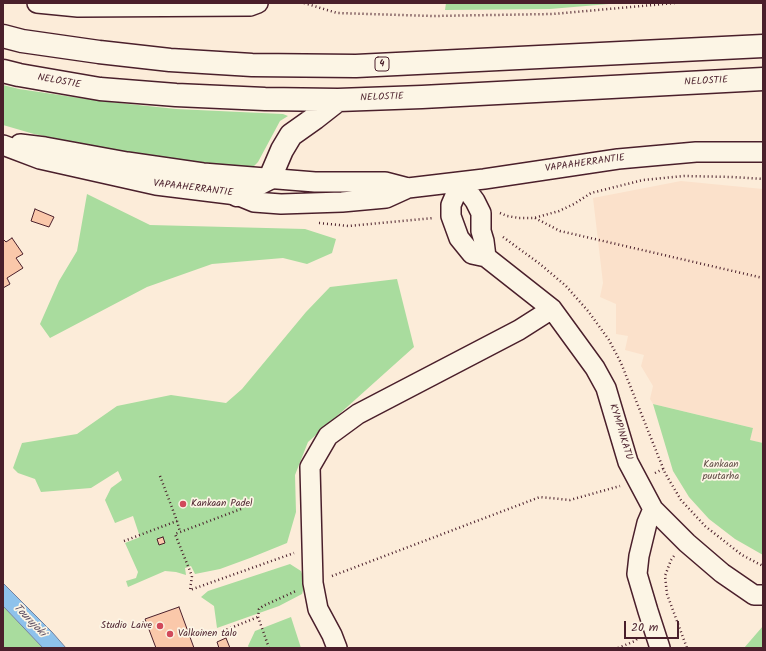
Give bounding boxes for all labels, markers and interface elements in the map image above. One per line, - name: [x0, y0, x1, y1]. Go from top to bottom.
- road number: 4: [375, 57, 389, 71]
- street label: NELOSTIE: [36, 72, 82, 92]
- street label: NELOSTIE: [684, 75, 728, 89]
- street label: NELOSTIE: [360, 91, 404, 105]
- street label: VAPAAHERRANTIE: [544, 152, 626, 176]
- street label: VAPAAHERRANTIE: [152, 178, 234, 200]
- street label: KYMPINKATU: [606, 402, 634, 462]
- park label: Kankaan puutarha: [703, 459, 739, 482]
- place label: Kankaan Padel: [191, 498, 252, 510]
- marker: Kankaan Padel: [178, 499, 188, 509]
- water label: Tourujoki: [10, 602, 48, 640]
- scale bar: [626, 613, 681, 639]
- text: 20 m: [631, 618, 658, 637]
- place label: Studio Laive: [101, 620, 152, 632]
- marker: Studio Laive: [155, 621, 165, 631]
- place label: Valkoinen talo: [178, 628, 237, 640]
- marker: Valkoinen talo: [165, 629, 175, 639]

